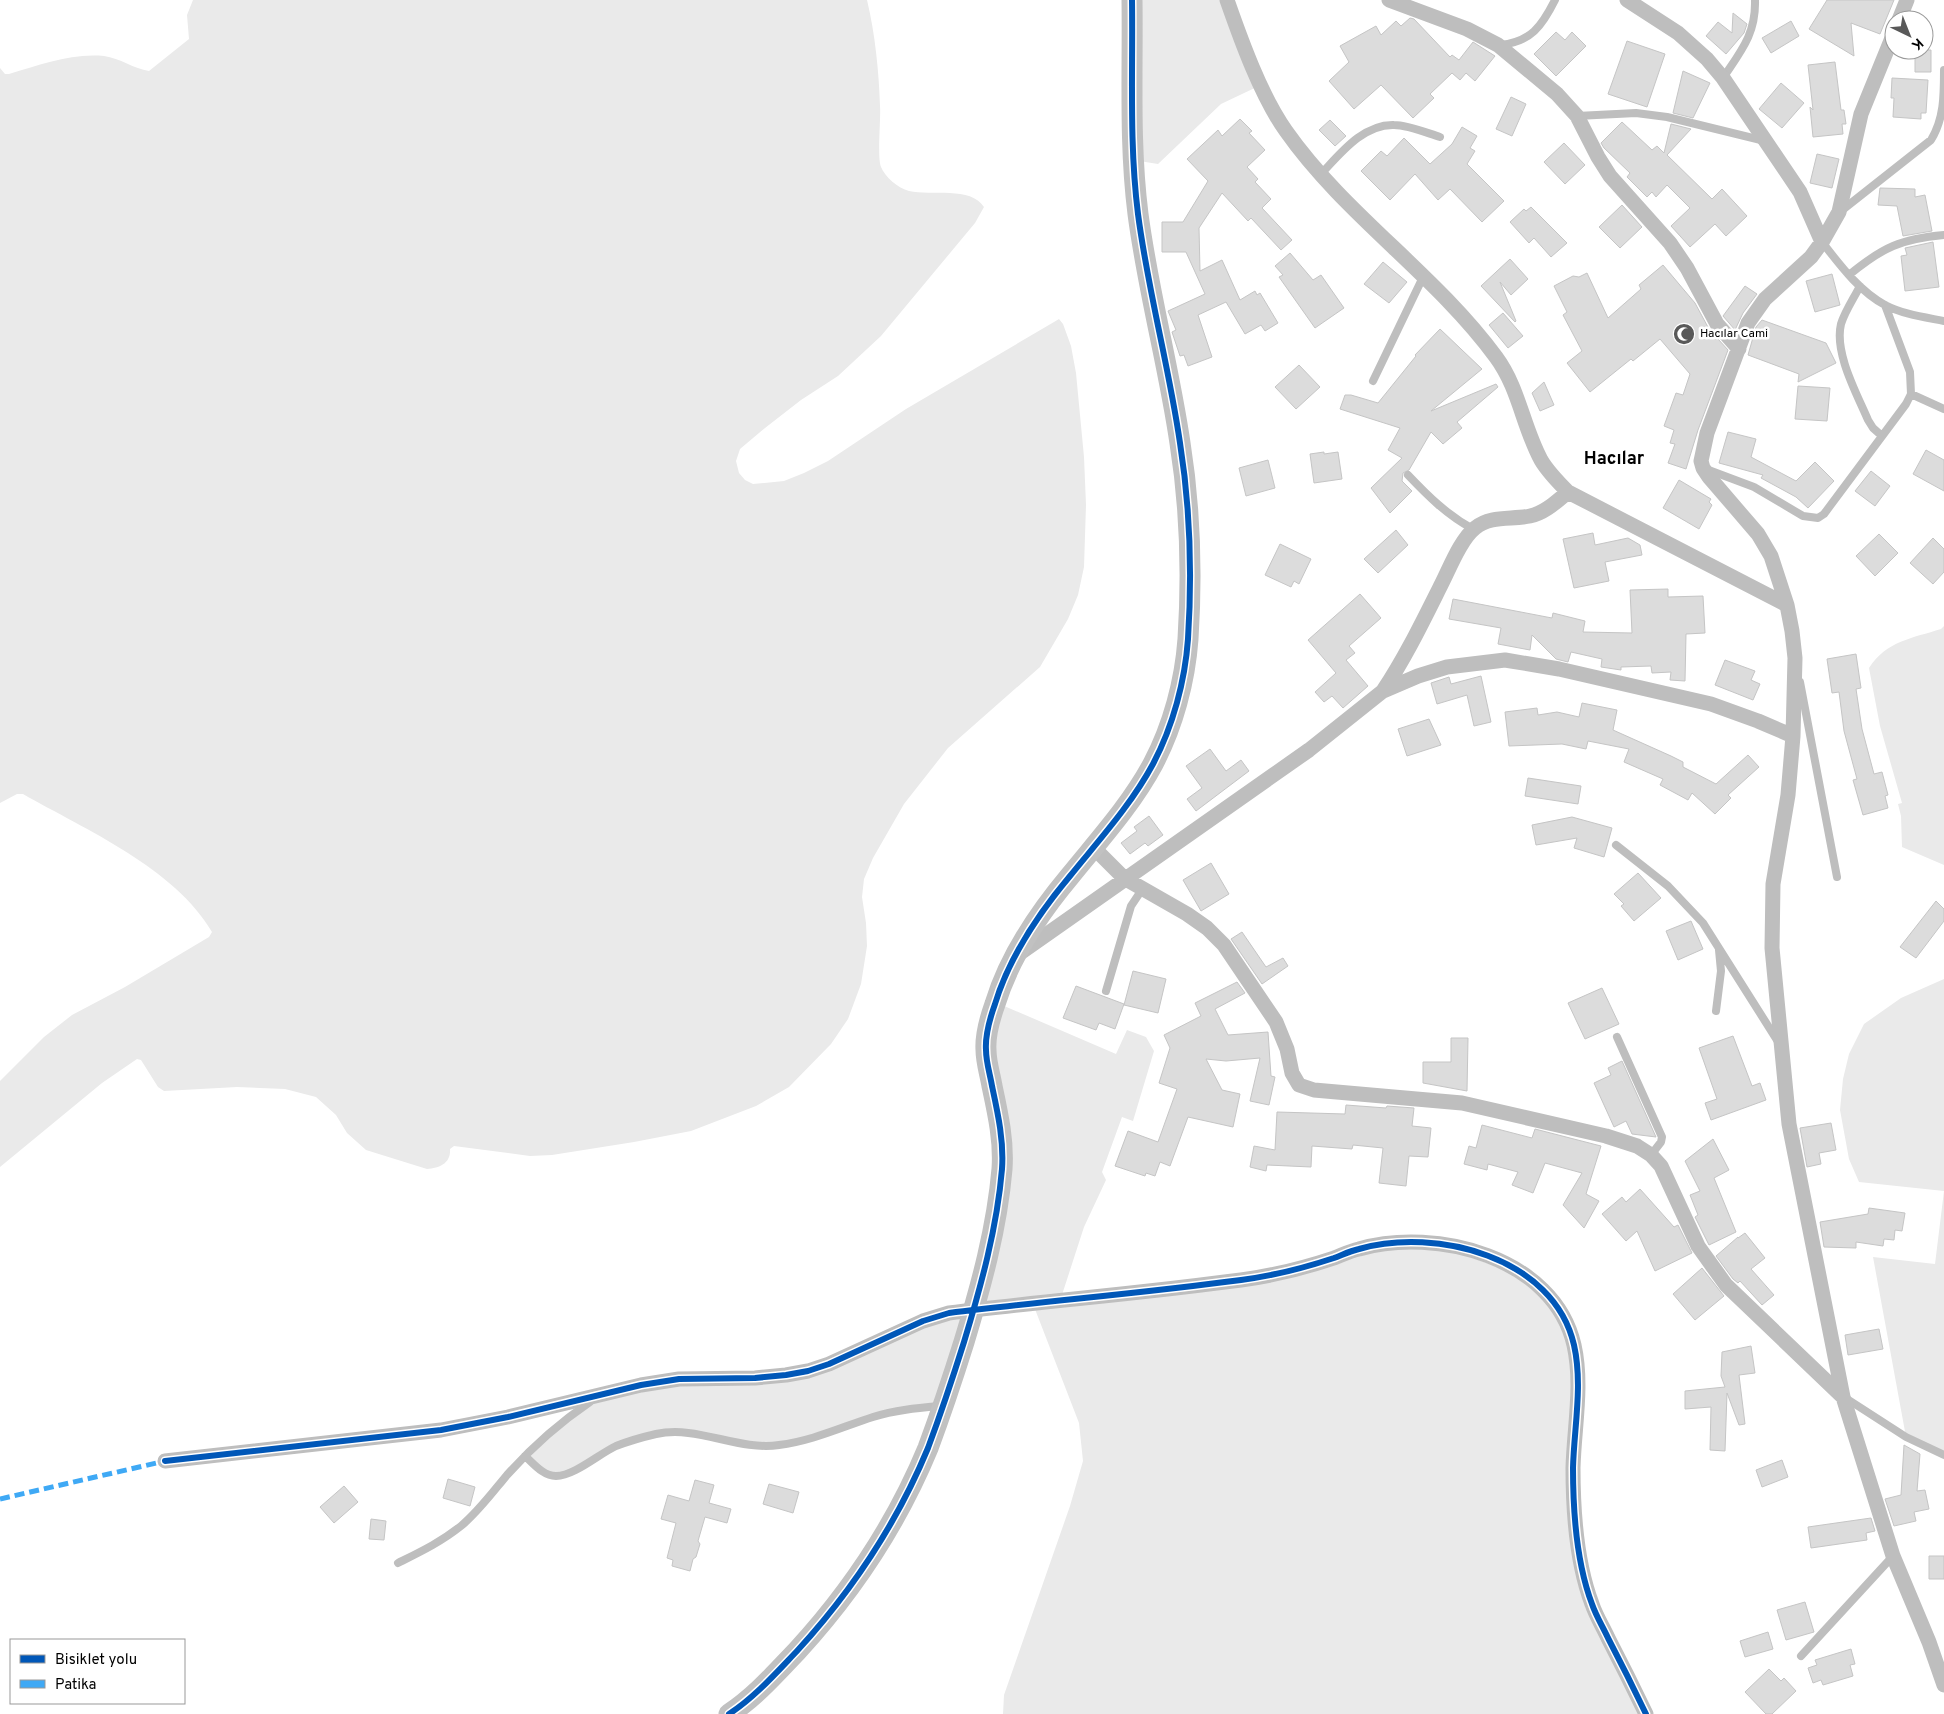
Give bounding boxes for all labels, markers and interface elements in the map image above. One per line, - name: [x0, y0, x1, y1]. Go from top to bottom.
- north arrow: [1884, 10, 1934, 60]
- text: K: [1907, 34, 1926, 53]
- mosque icon: Hacılar Cami: [1672, 322, 1696, 346]
- place label: Hacılar Cami: [1700, 326, 1768, 342]
- district label: Hacılar: [1584, 448, 1645, 471]
- legend: [10, 1639, 185, 1704]
- text: Bisiklet yolu: [55, 1651, 137, 1670]
- text: Patika: [55, 1676, 96, 1695]

